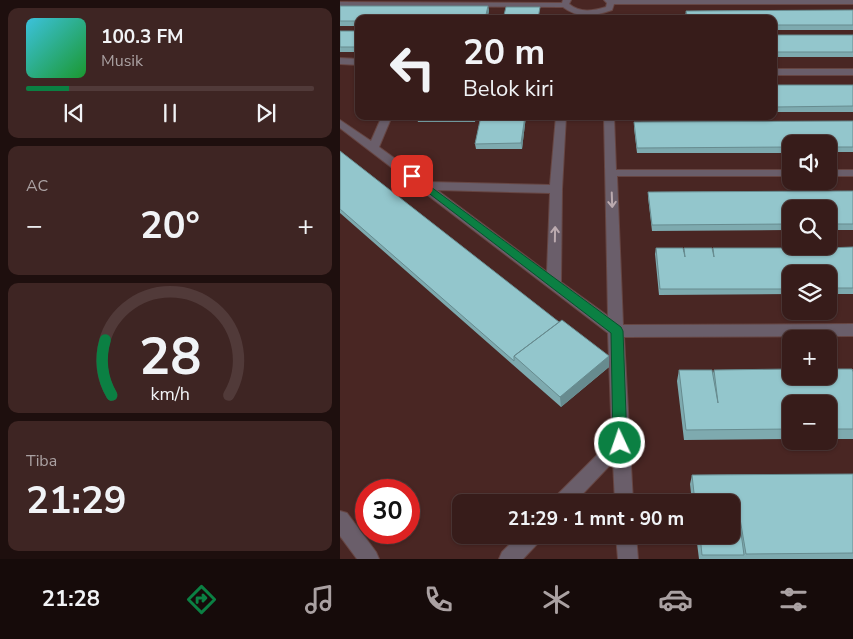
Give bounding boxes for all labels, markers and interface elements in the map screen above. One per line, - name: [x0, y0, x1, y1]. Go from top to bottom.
- text: 100.3 FM: [101, 24, 184, 50]
- text: 20 m: [463, 29, 545, 76]
- icon: left: [380, 35, 445, 100]
- text: Musik: [101, 50, 143, 72]
- text: Belok kiri: [463, 74, 554, 104]
- icon: previous: [60, 99, 88, 127]
- icon: pause: [156, 99, 184, 127]
- icon: next: [252, 99, 280, 127]
- map controls: [782, 135, 837, 450]
- button: sound: [782, 135, 837, 190]
- pin: [391, 155, 433, 197]
- icon: arrive: [398, 162, 426, 190]
- text: AC: [26, 175, 48, 197]
- one-way arrow: [607, 192, 616, 208]
- text: 20°: [140, 200, 200, 251]
- button: search: [782, 200, 837, 255]
- text: −: [26, 207, 43, 245]
- text: +: [297, 207, 314, 245]
- one-way arrow: [550, 227, 560, 243]
- button: layers: [782, 265, 837, 320]
- text: 28: [139, 321, 201, 392]
- button: +: [782, 330, 837, 385]
- text: km/h: [150, 382, 190, 406]
- button: −: [782, 395, 837, 450]
- position arrow: [593, 416, 645, 468]
- text: Tiba: [26, 450, 57, 472]
- text: 21:29: [26, 475, 127, 526]
- speed limit sign: 30: [355, 479, 420, 544]
- text: 21:29 · 1 mnt · 90 m: [508, 506, 684, 532]
- icon: directions: [184, 582, 219, 617]
- icon: music: [302, 582, 337, 617]
- icon: phone: [421, 582, 456, 617]
- icon: climate: [539, 582, 574, 617]
- icon: car: [658, 582, 693, 617]
- icon: filters: [776, 582, 811, 617]
- text: 21:28: [42, 584, 100, 614]

